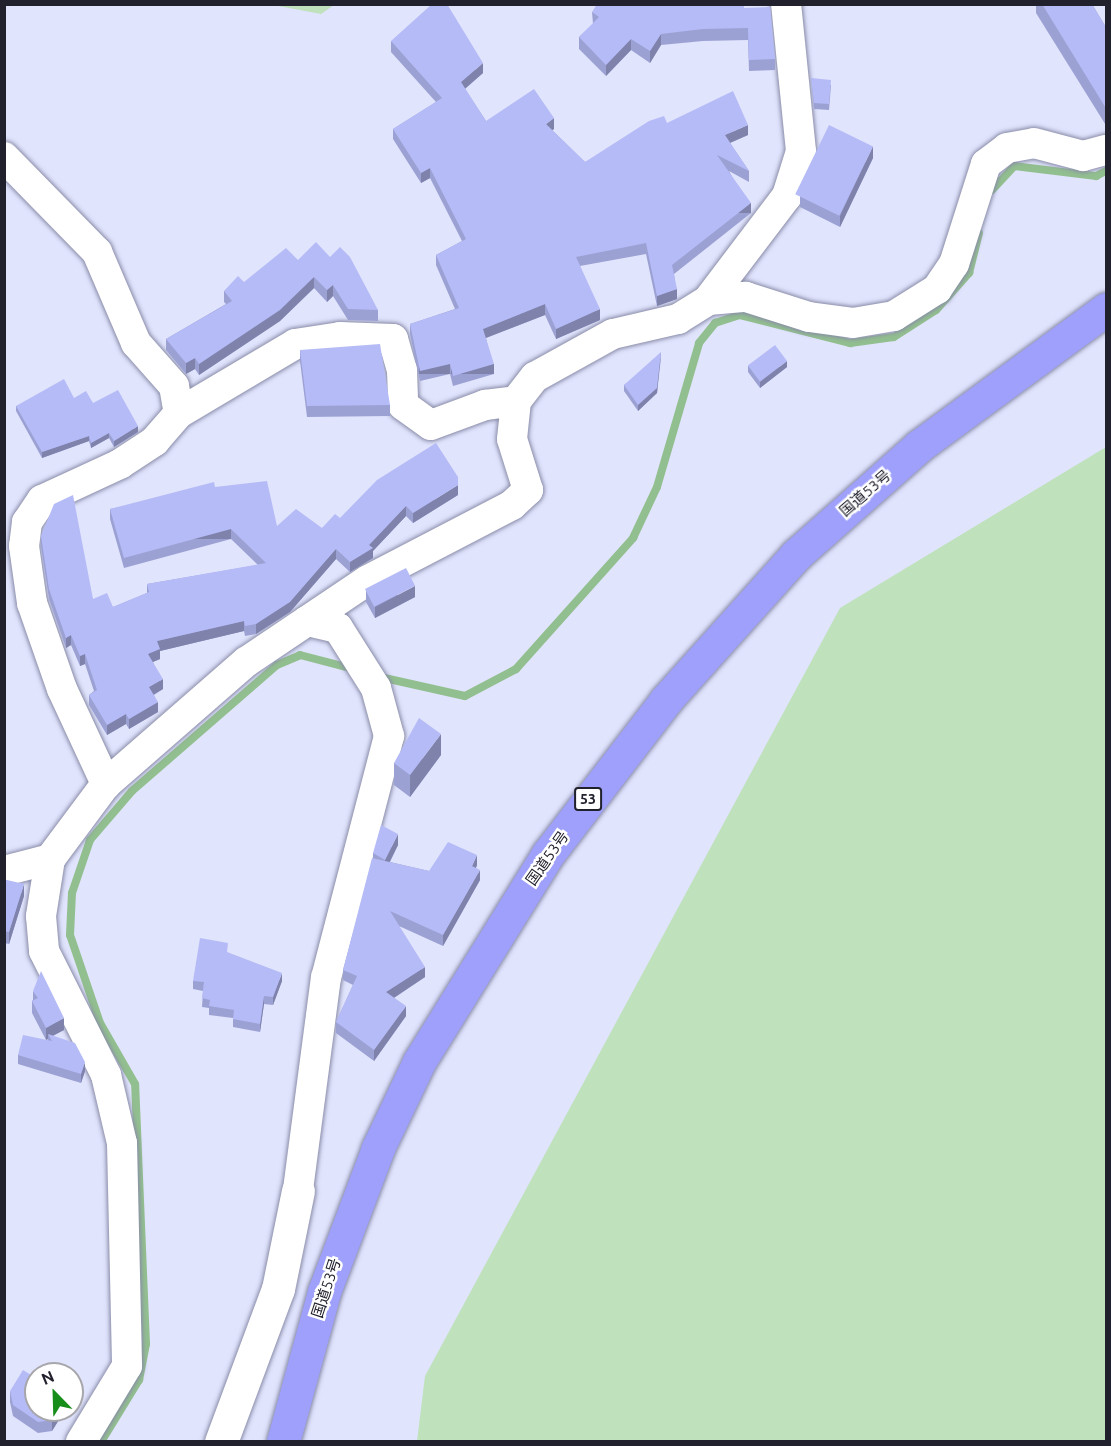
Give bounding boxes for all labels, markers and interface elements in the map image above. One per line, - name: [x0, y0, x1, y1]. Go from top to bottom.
- street label: 国道53号: [836, 466, 894, 520]
- road number: 53: [573, 788, 603, 810]
- street label: 国道53号: [522, 827, 572, 889]
- street label: 国道53号: [308, 1256, 344, 1320]
- north arrow: [24, 1362, 84, 1422]
- text: N: [39, 1367, 57, 1388]

